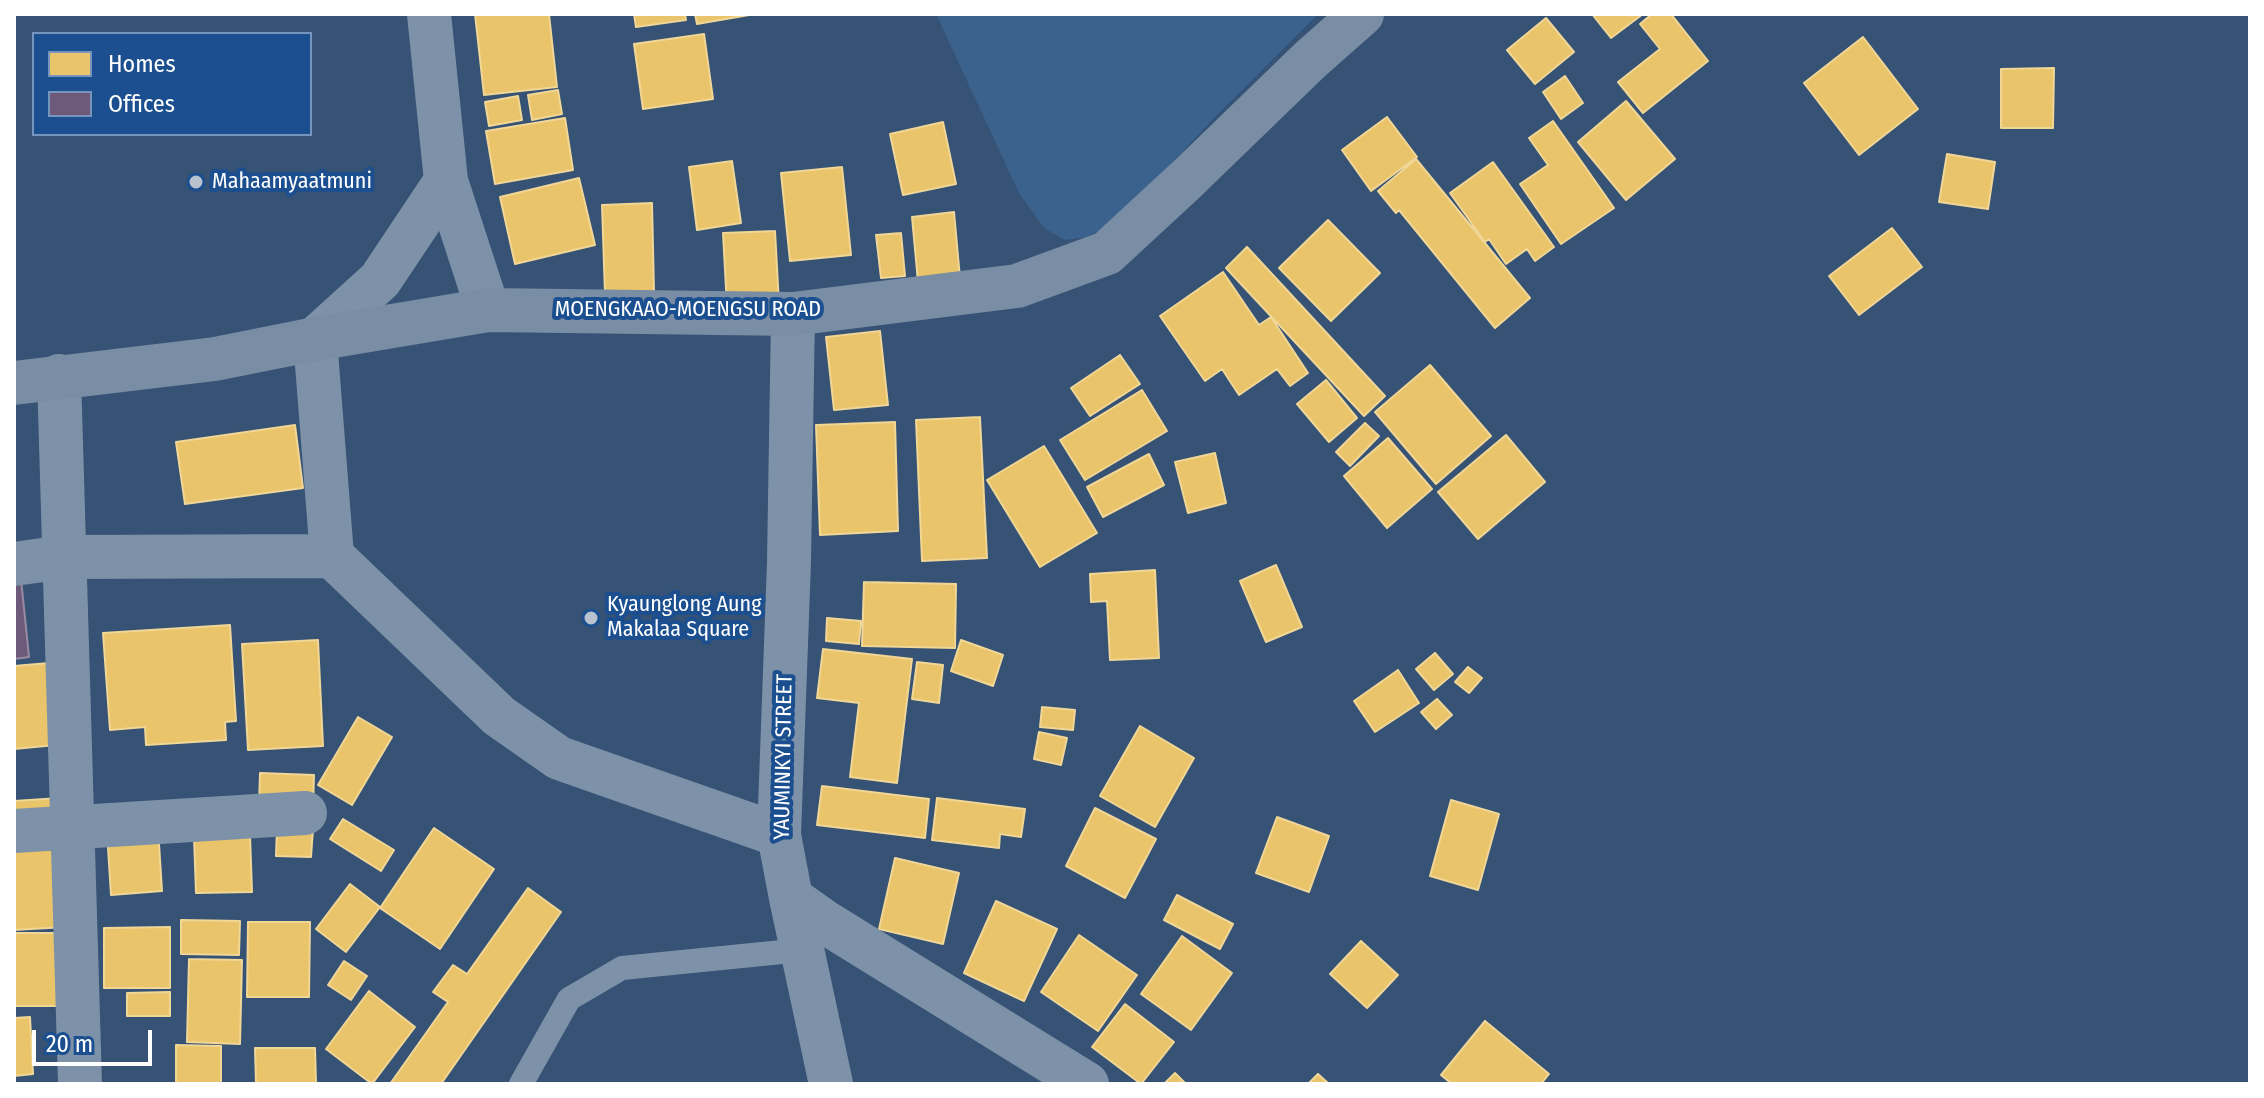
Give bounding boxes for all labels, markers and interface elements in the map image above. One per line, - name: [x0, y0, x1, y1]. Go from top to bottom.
- legend: [32, 32, 312, 136]
- text: Homes: [108, 50, 176, 78]
- text: Offices: [108, 90, 175, 118]
- place label: Mahaamyaatmuni: [212, 169, 372, 195]
- marker: Mahaamyaatmuni: [187, 173, 205, 191]
- street label: MOENGKAAO-MOENGSU ROAD: [555, 297, 821, 323]
- place label: Kyaunglong Aung Makalaa Square: [607, 592, 762, 644]
- marker: Kyaunglong Aung Makalaa Square: [582, 609, 600, 627]
- street label: YAUMINKYI STREET: [769, 674, 799, 840]
- scale bar: [36, 1014, 156, 1064]
- text: 20 m: [46, 1030, 93, 1058]

